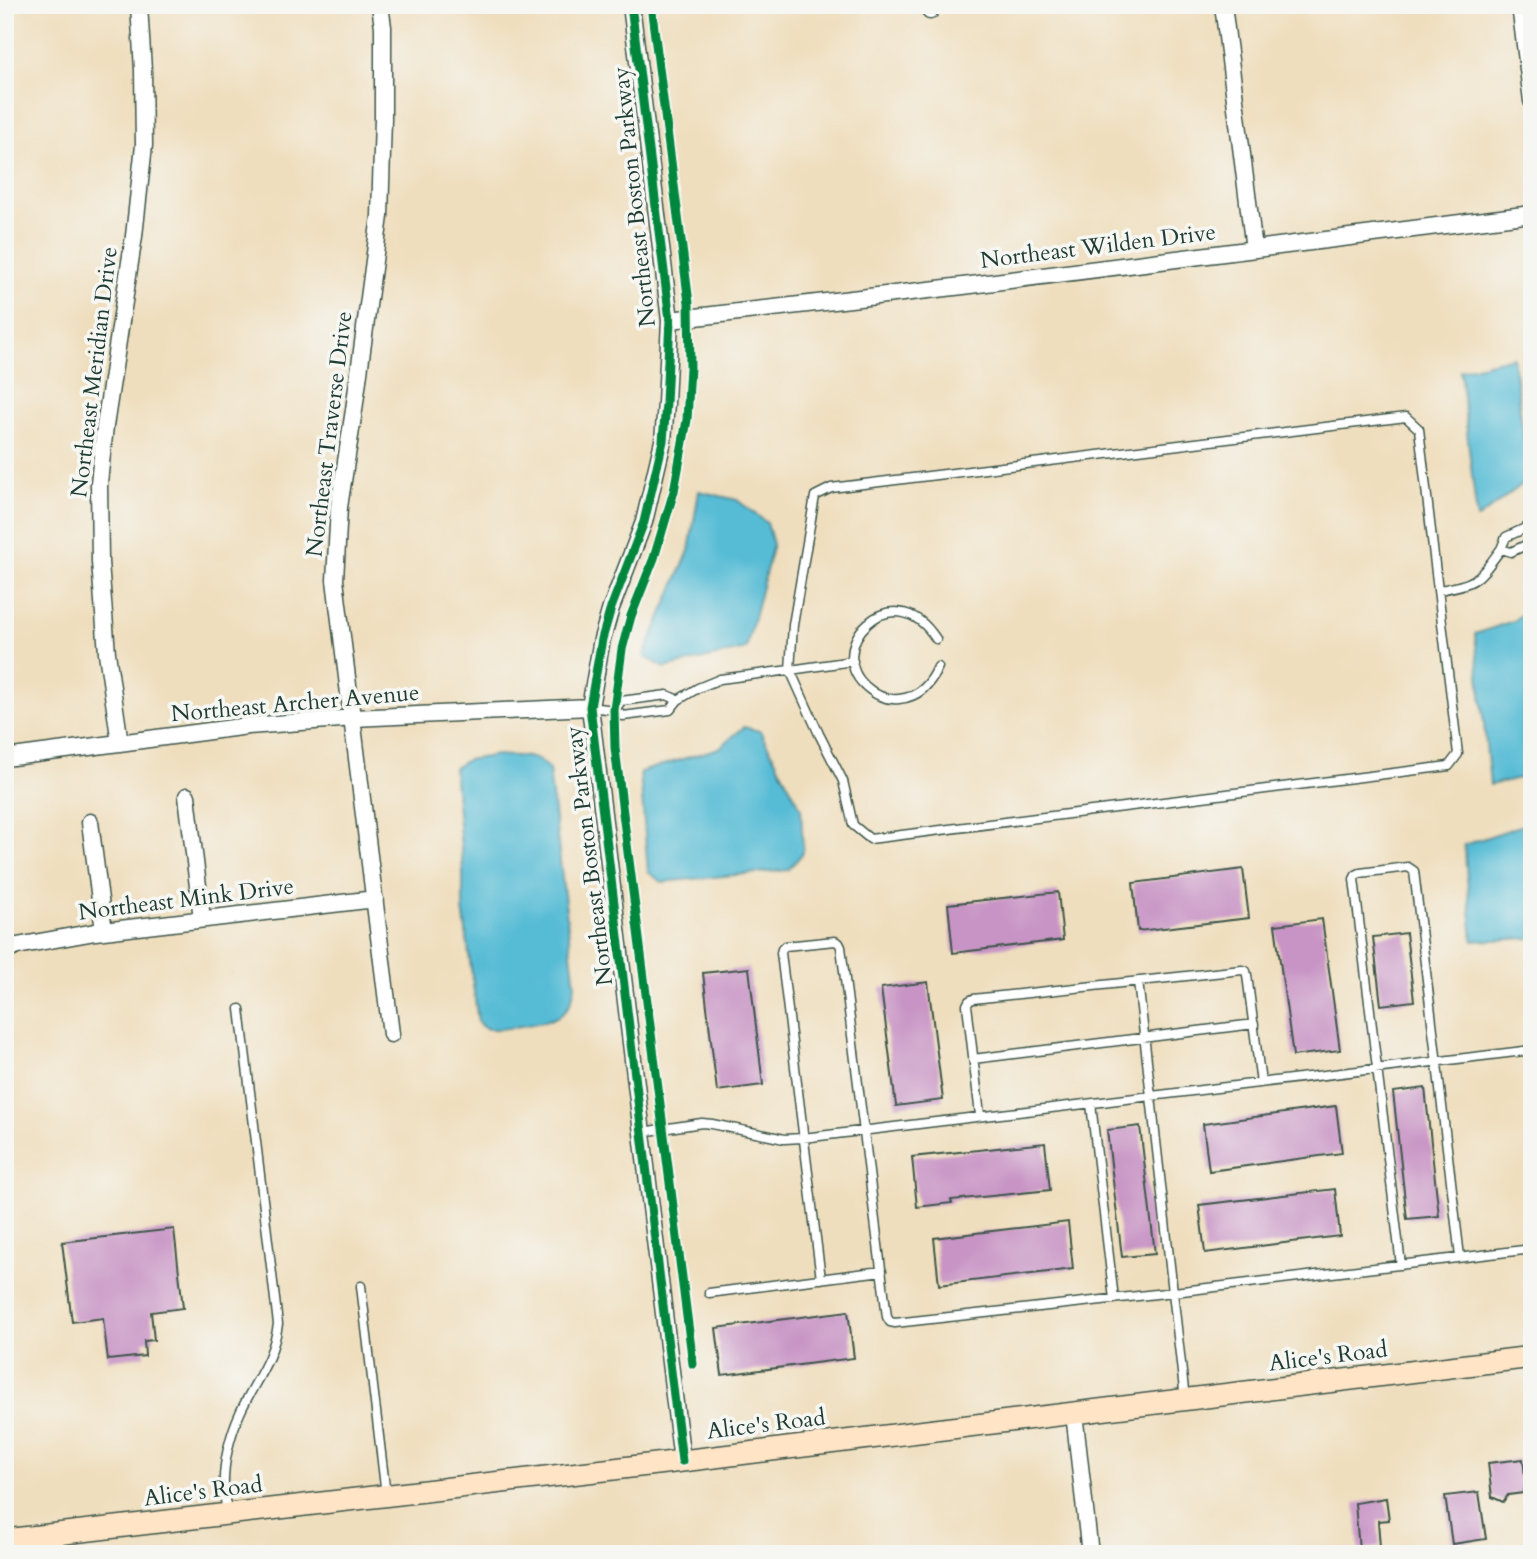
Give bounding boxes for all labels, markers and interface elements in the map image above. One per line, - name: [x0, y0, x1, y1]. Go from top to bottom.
- street label: Northeast Boston Parkway: [605, 65, 663, 329]
- street label: Northeast Wilden Drive: [978, 216, 1218, 276]
- street label: Northeast Meridian Drive: [63, 245, 125, 499]
- street label: Northeast Traverse Drive: [299, 309, 359, 559]
- street label: Northeast Archer Avenue: [169, 677, 421, 729]
- street label: Northeast Boston Parkway: [558, 724, 620, 988]
- street label: Northeast Mink Drive: [76, 870, 296, 928]
- street label: Alice's Road: [1267, 1333, 1390, 1379]
- street label: Alice's Road: [705, 1401, 828, 1447]
- street label: Alice's Road: [142, 1468, 265, 1514]

